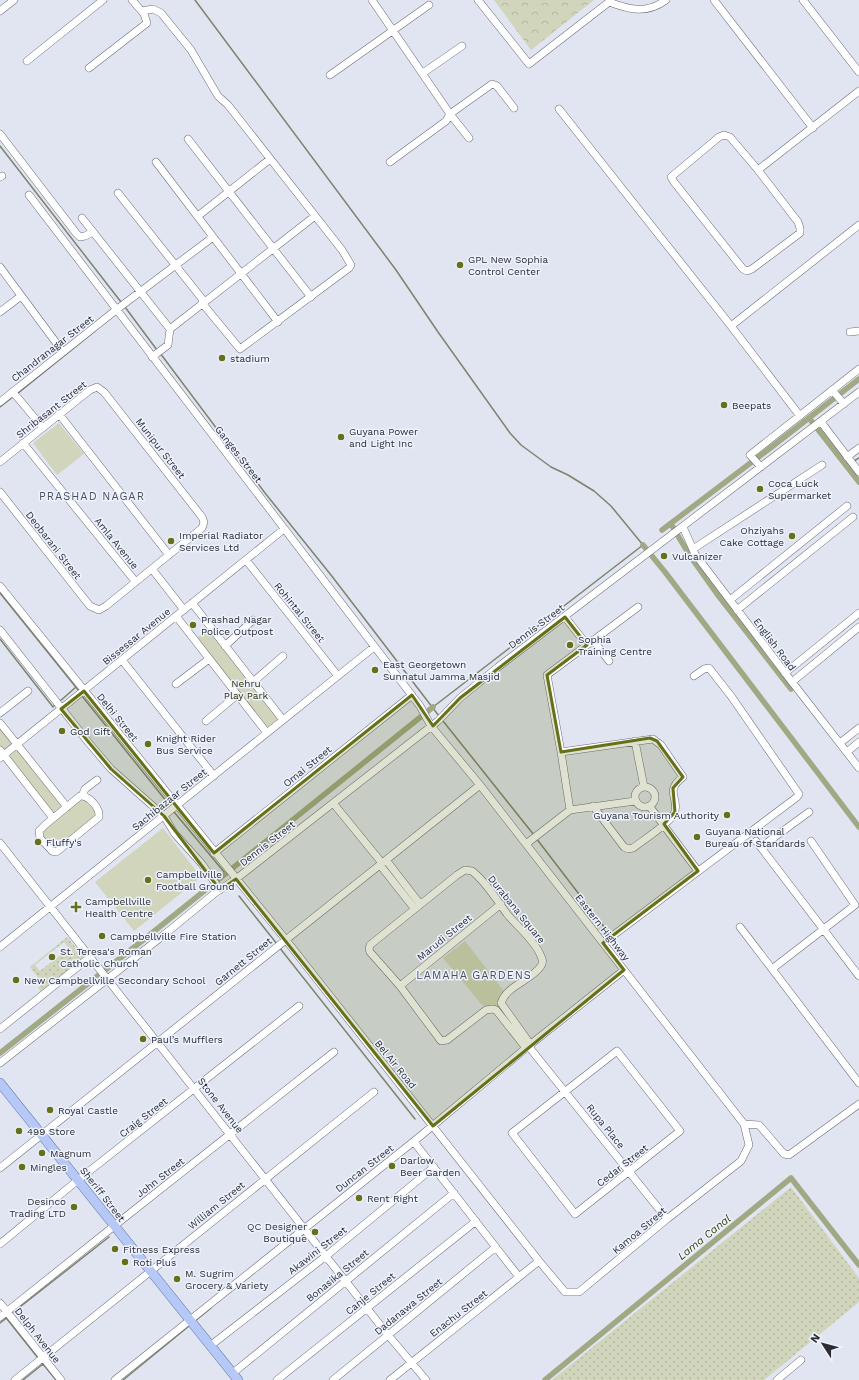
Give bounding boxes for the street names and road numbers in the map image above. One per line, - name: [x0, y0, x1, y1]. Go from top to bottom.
- street label: Chandranagar Street: [9, 312, 96, 384]
- street label: Shribasant Street: [14, 378, 89, 440]
- street label: Munipur Street: [134, 416, 188, 481]
- street label: Ganges Street: [213, 424, 265, 485]
- street label: Deobarani Street: [24, 509, 84, 582]
- street label: Amla Avenue: [93, 515, 141, 571]
- street label: Rohintal Street: [272, 580, 328, 645]
- street label: Dennis Street: [506, 601, 567, 651]
- street label: Bissessar Avenue: [100, 606, 173, 667]
- street label: English Road: [751, 616, 798, 673]
- street label: Delhi Street: [95, 691, 141, 744]
- street label: Omai Street: [281, 743, 334, 789]
- street label: Sachibazaar Street: [130, 766, 209, 833]
- street label: Dennis Street: [238, 818, 298, 868]
- street label: Durabana Square: [486, 873, 548, 946]
- street label: Eastern Highway: [573, 892, 632, 963]
- street label: Marudi Street: [415, 912, 474, 963]
- street label: Garnett Street: [213, 935, 275, 988]
- street label: Bel Air Road: [373, 1038, 418, 1091]
- street label: Stone Avenue: [196, 1076, 246, 1135]
- street label: Craig Street: [117, 1095, 170, 1140]
- street label: Rupa Place: [584, 1102, 627, 1151]
- street label: Duncan Street: [333, 1142, 396, 1194]
- street label: Cedar Street: [595, 1142, 651, 1189]
- street label: John Street: [134, 1155, 187, 1199]
- street label: Sheriff Street: [78, 1165, 128, 1224]
- street label: William Street: [186, 1179, 248, 1232]
- street label: Kamoa Street: [610, 1204, 669, 1256]
- street label: Akawini Street: [286, 1224, 349, 1277]
- street label: Bonasika Street: [304, 1246, 371, 1304]
- street label: Canje Street: [343, 1270, 398, 1317]
- street label: Dadanawa Street: [372, 1275, 445, 1337]
- street label: Enachu Street: [427, 1287, 490, 1339]
- street label: Delph Avenue: [13, 1306, 63, 1365]

